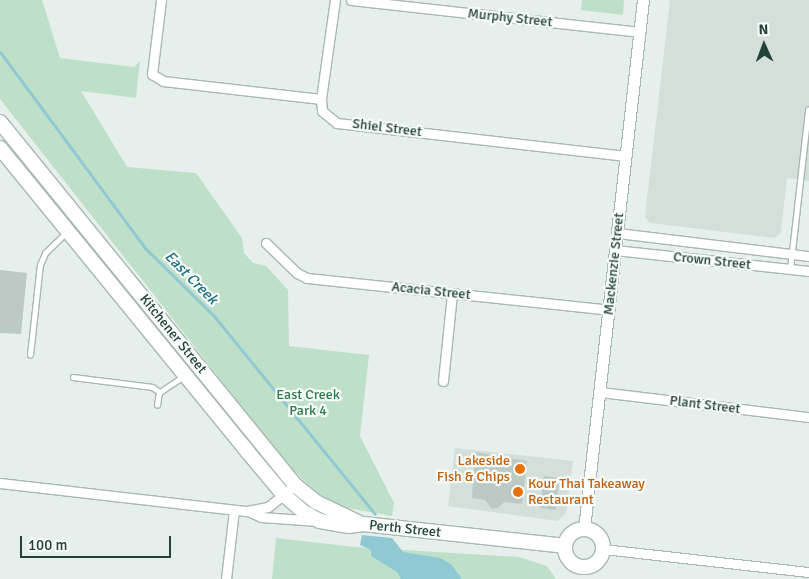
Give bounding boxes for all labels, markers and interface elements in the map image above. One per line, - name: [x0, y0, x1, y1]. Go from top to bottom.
- street label: Murphy Street: [467, 5, 553, 31]
- north arrow: [739, 20, 789, 70]
- text: N: [758, 21, 769, 38]
- street label: Shiel Street: [351, 115, 423, 141]
- street label: Mackenzie Street: [600, 212, 628, 316]
- water label: East Creek: [161, 248, 221, 308]
- street label: Crown Street: [672, 249, 752, 273]
- street label: Acacia Street: [391, 279, 471, 303]
- street label: Kitchener Street: [136, 291, 210, 377]
- park label: East Creek Park 4: [276, 387, 340, 420]
- street label: Plant Street: [669, 392, 741, 418]
- place label: Lakeside Fish & Chips: [437, 453, 510, 486]
- marker: Lakeside Fish & Chips: [514, 463, 526, 475]
- place label: Kour Thai Takeaway Restaurant: [528, 476, 645, 508]
- marker: Kour Thai Takeaway Restaurant: [512, 486, 524, 498]
- street label: Perth Street: [368, 517, 442, 541]
- scale bar: [22, 526, 174, 558]
- text: 100 m: [28, 536, 68, 554]

